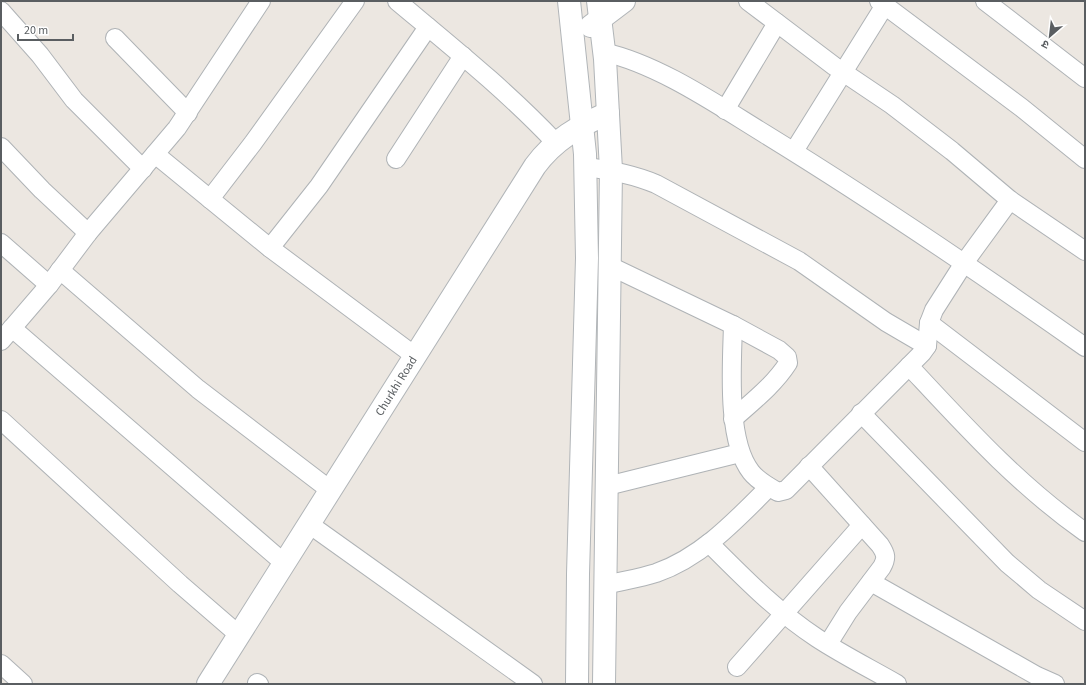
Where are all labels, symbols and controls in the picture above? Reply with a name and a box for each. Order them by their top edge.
scale bar [18,16,73,42]
north arrow [1030,16,1070,56]
text: 20 m [24,22,48,39]
text: उ [1039,36,1052,53]
street label: Churkhi Road [371,353,422,419]

